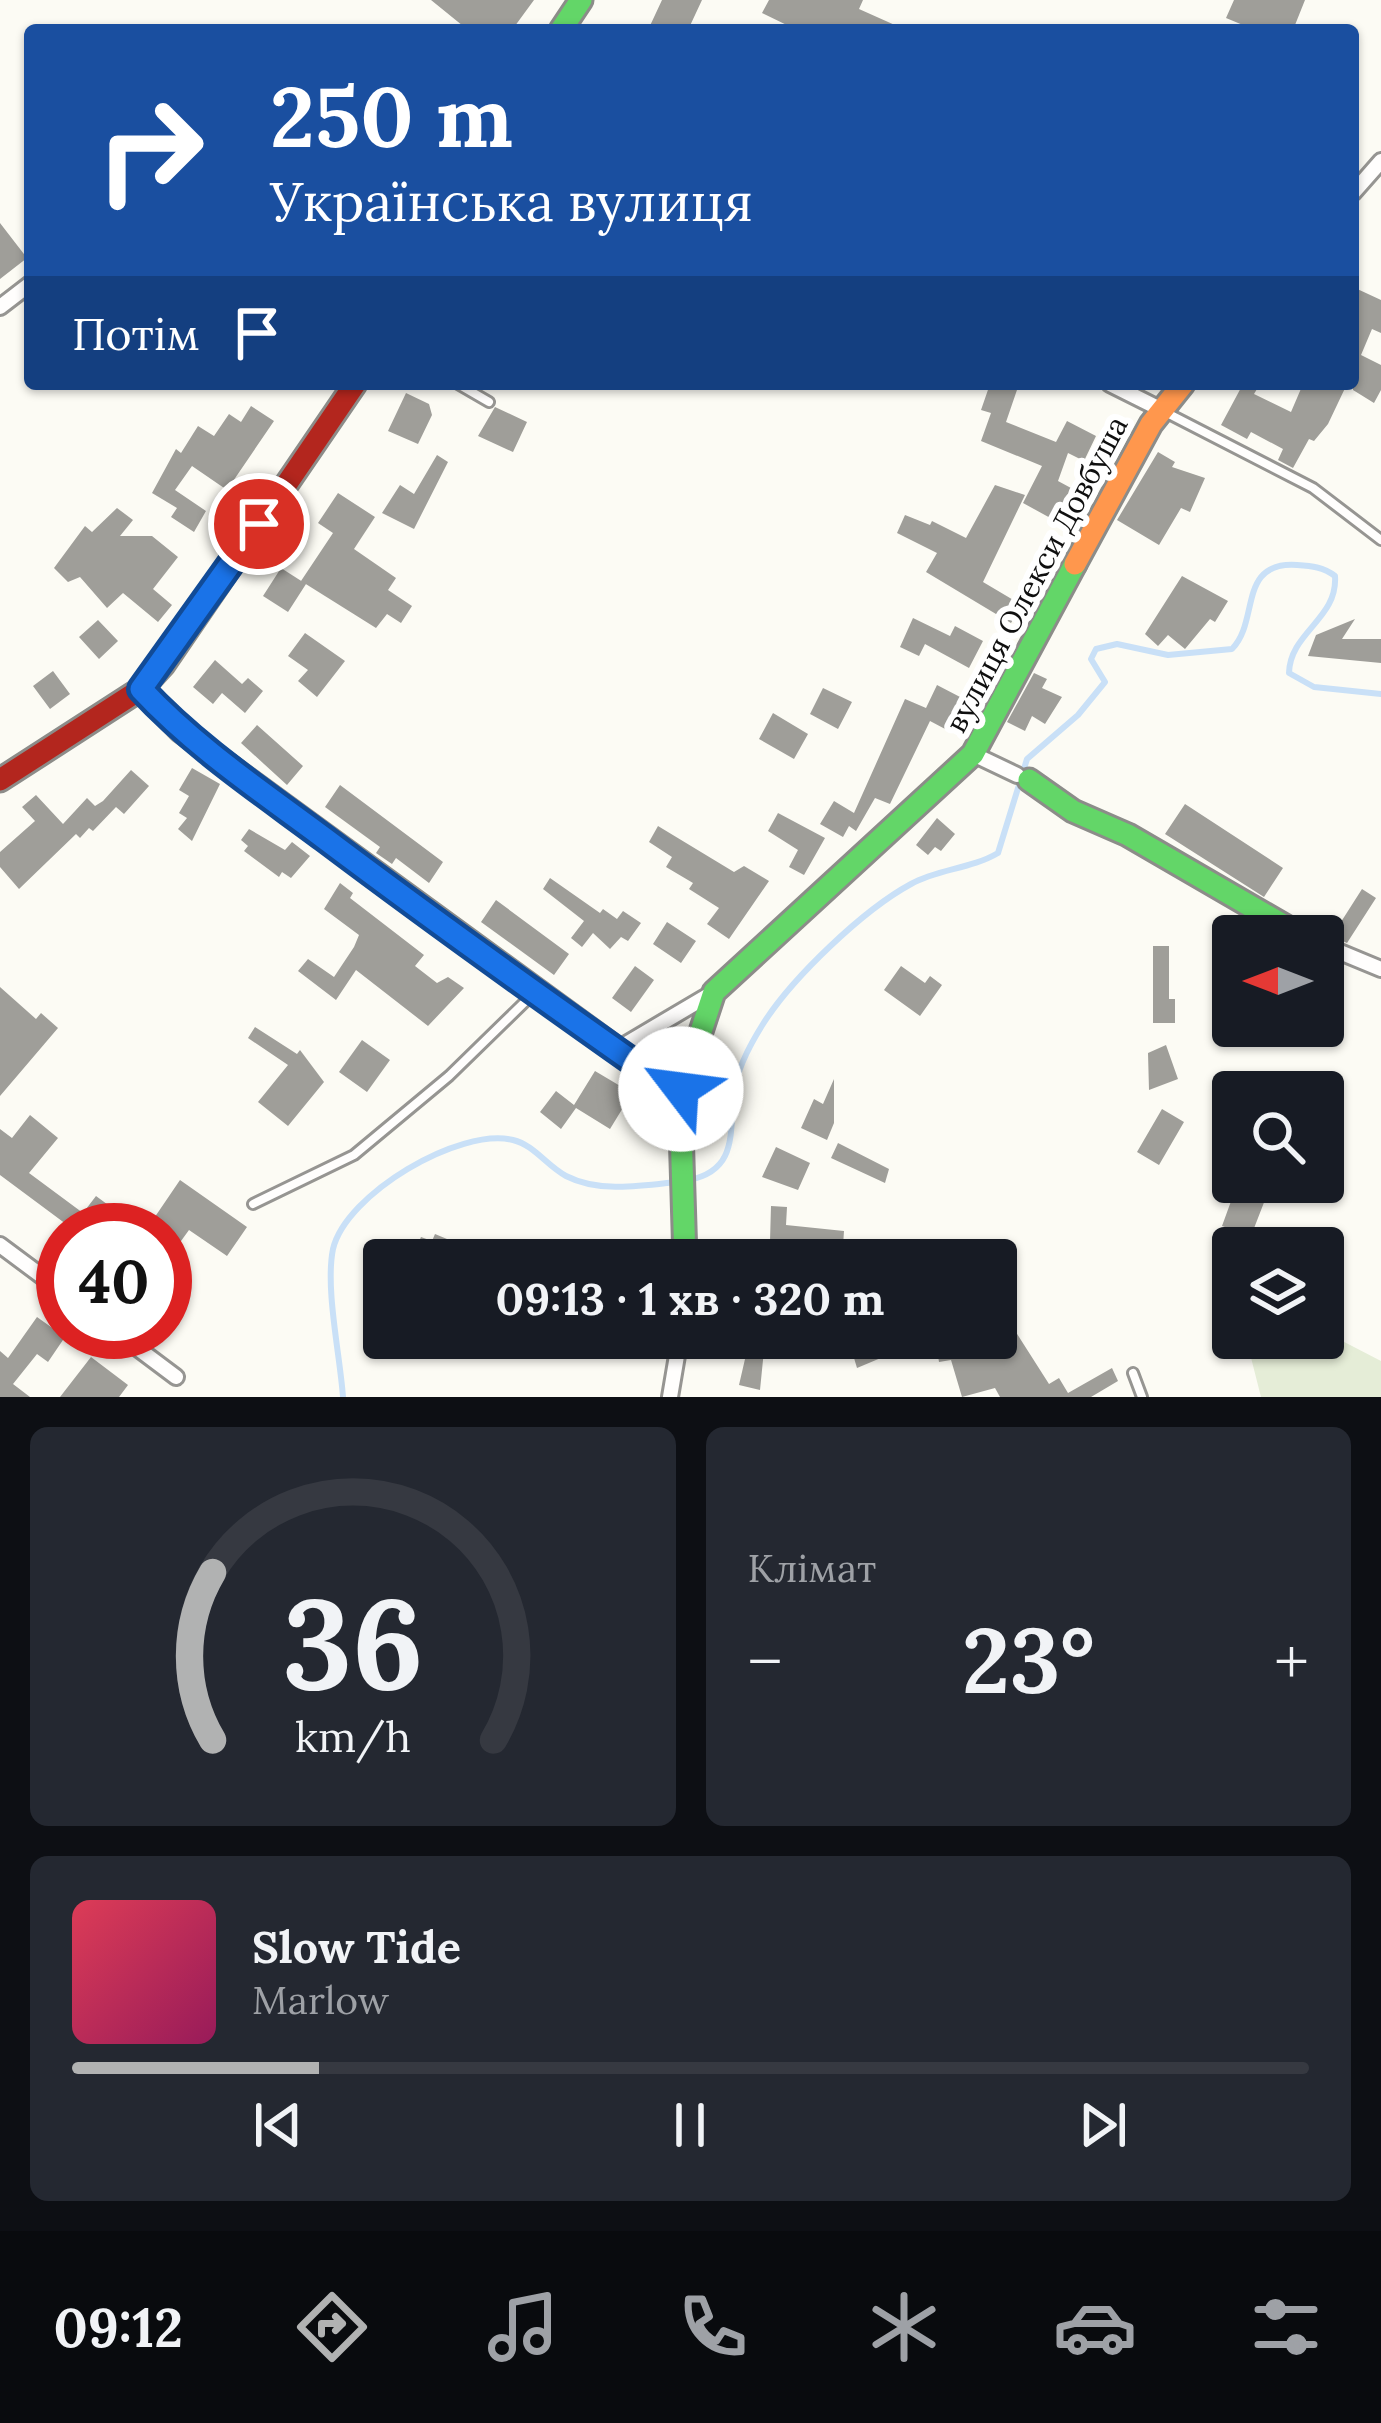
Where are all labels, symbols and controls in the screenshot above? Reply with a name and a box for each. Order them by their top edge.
text: 250 m [270,62,513,170]
icon: right [72,72,228,228]
text: Українська вулиця [270,167,753,236]
icon: arrive [224,300,290,366]
text: Потім [72,305,200,362]
street label: вулиця Олекси Довбуша [936,409,1137,739]
pin [208,473,310,575]
icon: arrive [226,491,292,557]
north arrow [1212,915,1344,1047]
map controls [1212,915,1344,1359]
position arrow [618,1026,744,1152]
button: search [1212,1071,1344,1203]
speed limit sign: 40 [36,1203,192,1359]
button: layers [1212,1227,1344,1359]
text: 09:13 · 1 хв · 320 m [496,1270,884,1327]
text: Клімат [748,1543,876,1593]
text: 36 [282,1563,424,1723]
text: 23° [962,1602,1095,1718]
text: − [748,1619,782,1703]
text: + [1274,1619,1309,1703]
text: km/h [295,1708,411,1763]
text: Slow Tide [252,1918,461,1975]
text: Marlow [252,1975,389,2025]
icon: previous [245,2092,311,2158]
icon: pause [657,2092,723,2158]
icon: next [1070,2092,1136,2158]
icon: directions [290,2285,374,2369]
icon: music [481,2285,565,2369]
icon: phone [671,2285,755,2369]
icon: climate [862,2285,946,2369]
icon: car [1053,2285,1137,2369]
icon: filters [1244,2285,1328,2369]
text: 09:12 [53,2293,183,2362]

